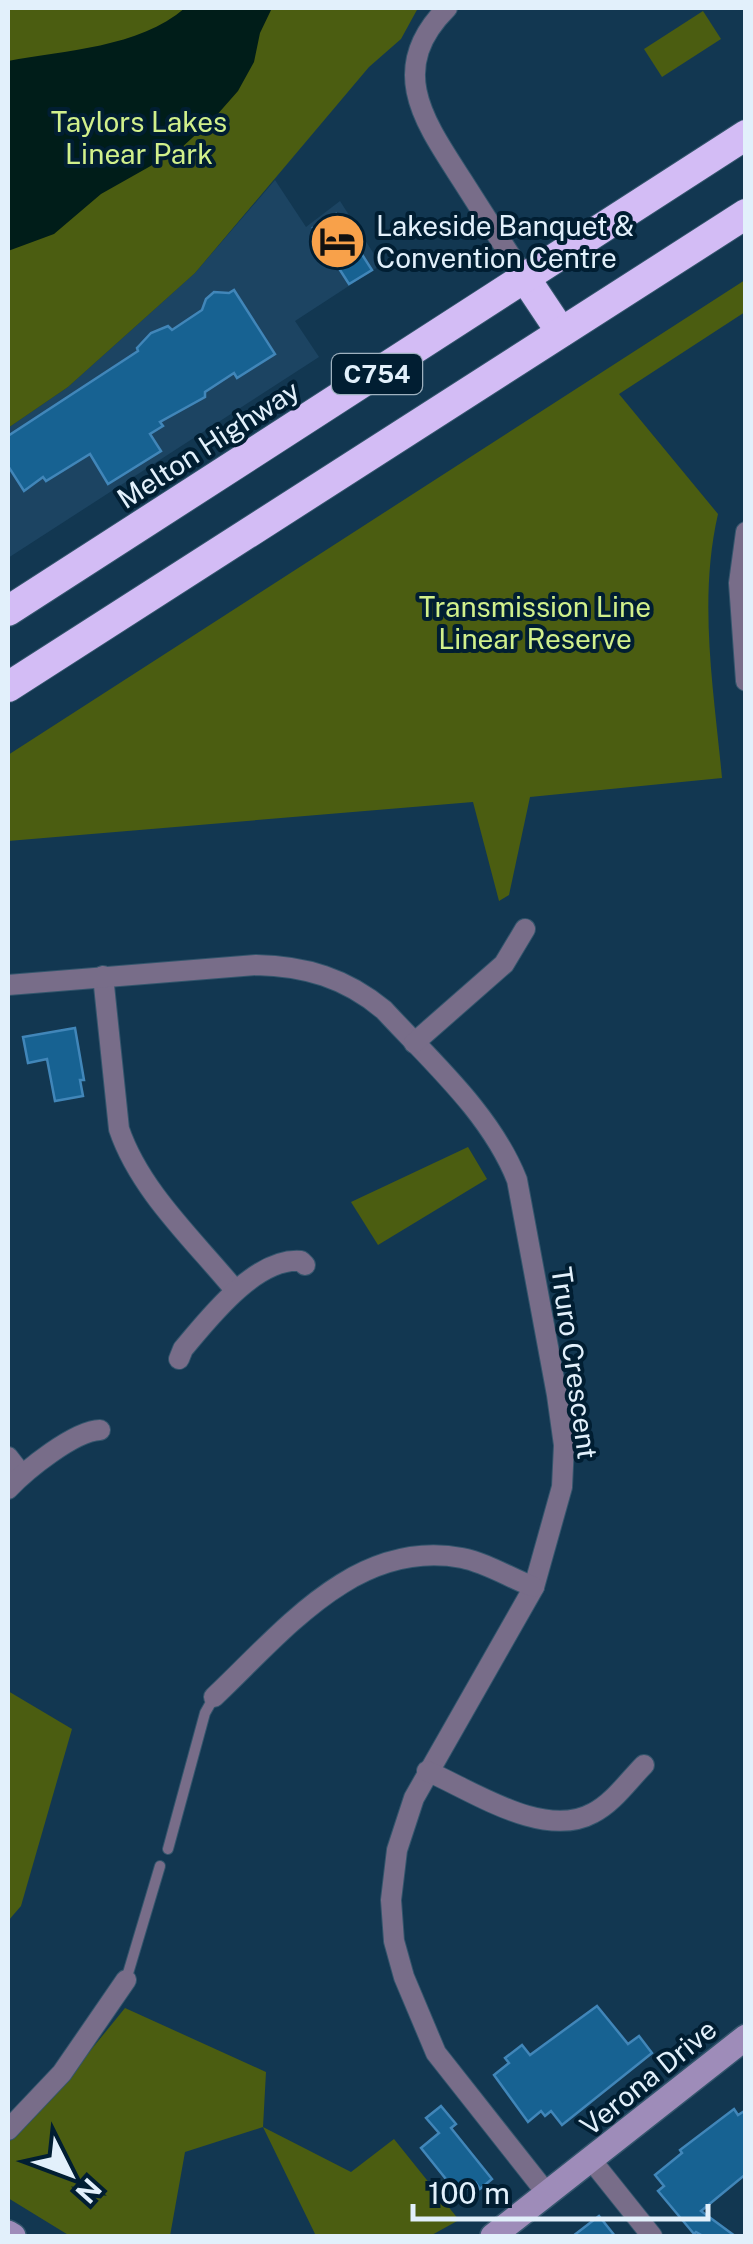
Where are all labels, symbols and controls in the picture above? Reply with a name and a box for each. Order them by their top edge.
park label: Taylors Lakes Linear Park [51,105,227,170]
place label: Lakeside Banquet & Convention Centre [376,209,634,274]
hotel icon: Lakeside Banquet & Convention Centre [307,211,367,271]
road number: C754 [332,354,422,394]
street label: Melton Highway [111,373,305,515]
park label: Transmission Line Linear Reserve [419,590,651,655]
street label: Truro Crescent [545,1265,605,1461]
street label: Verona Drive [573,2012,723,2142]
north arrow [20,2124,120,2224]
scale bar [413,2159,708,2221]
text: N [69,2172,109,2210]
text: 100 m [428,2175,510,2211]

